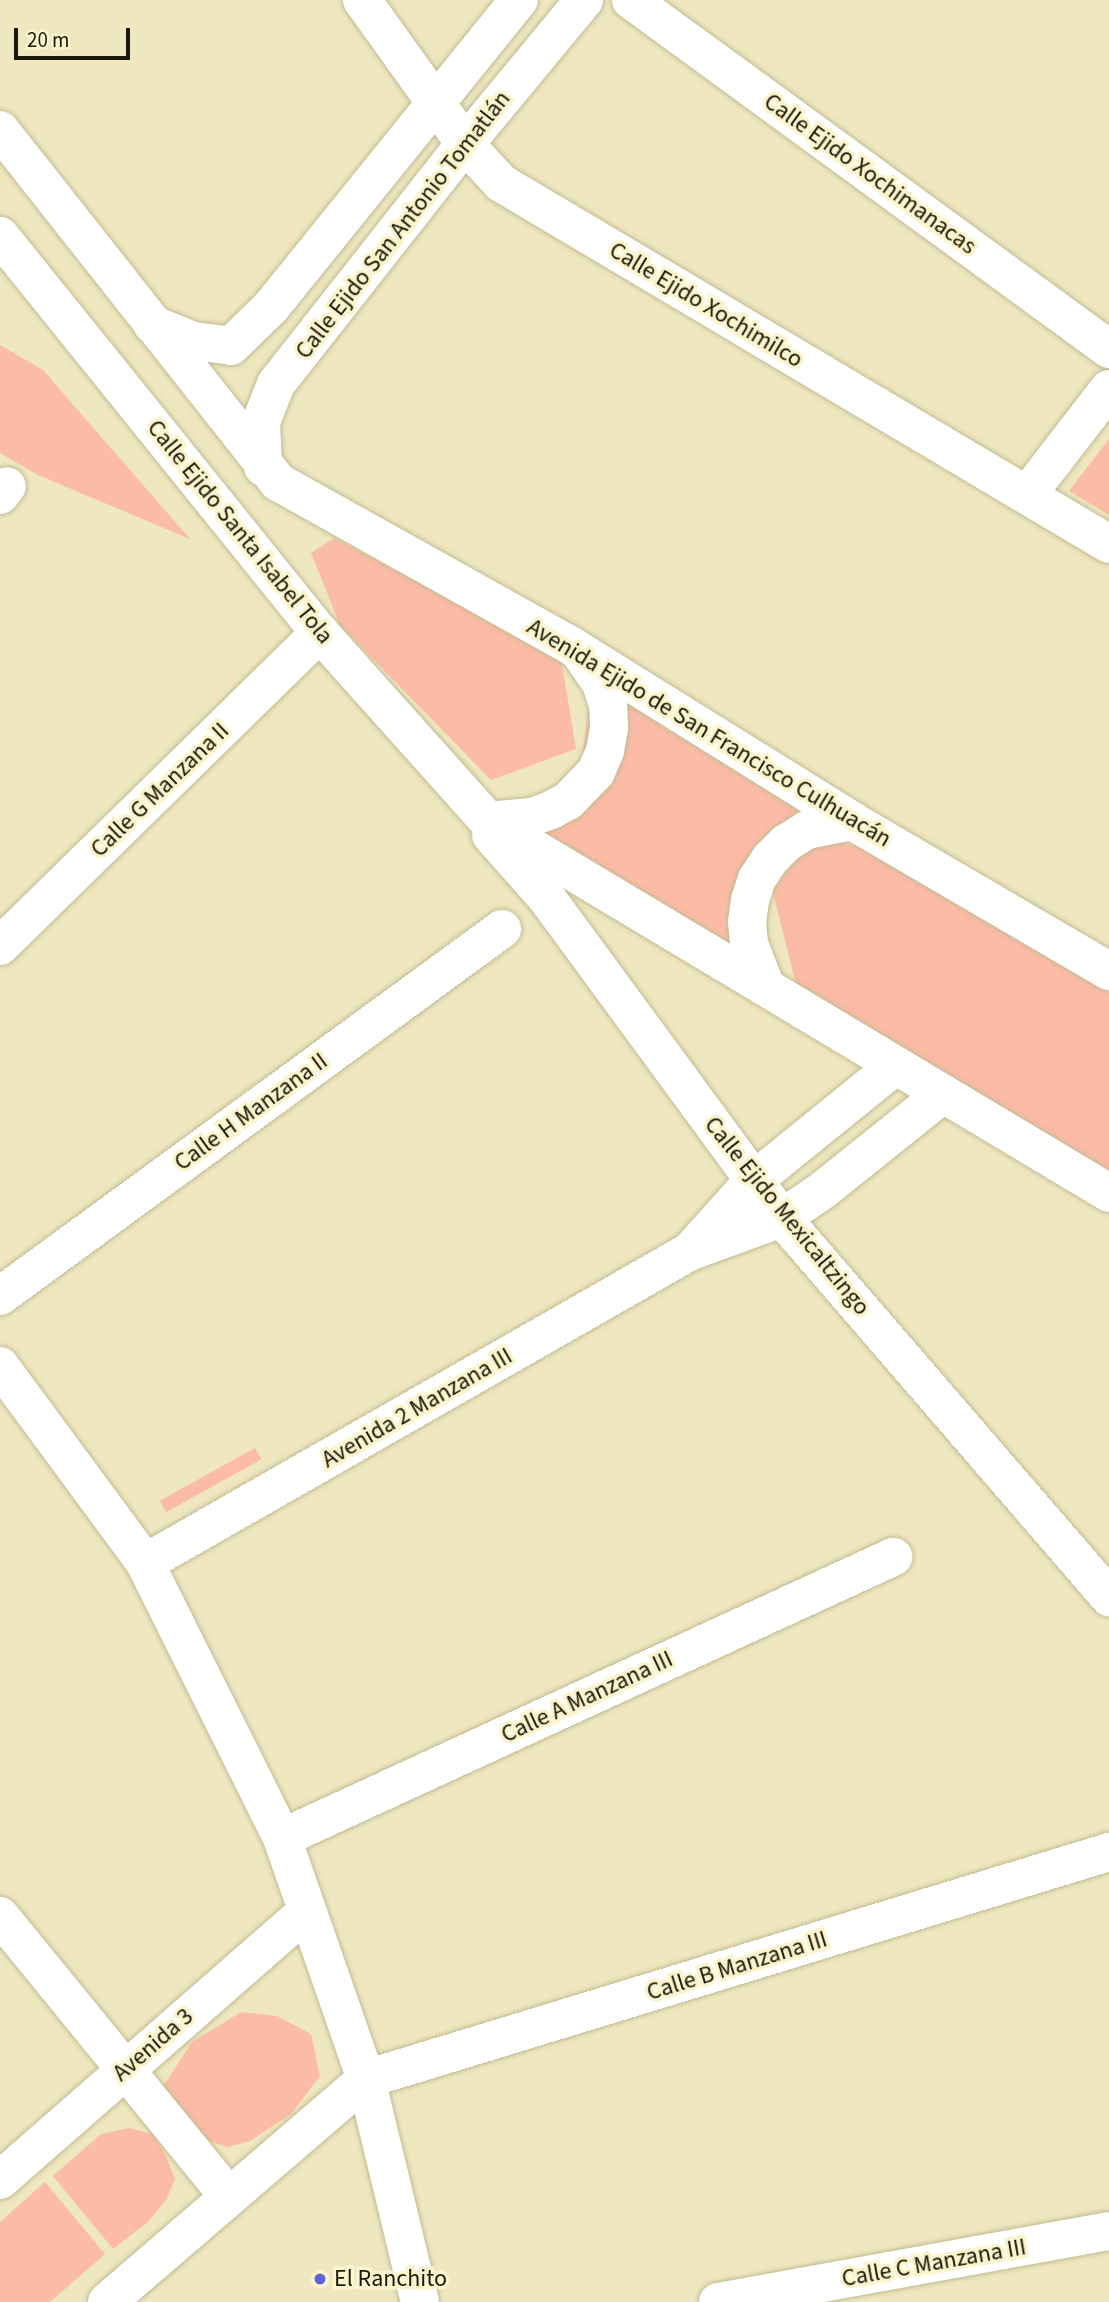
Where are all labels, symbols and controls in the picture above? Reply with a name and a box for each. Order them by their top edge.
scale bar [18,14,133,58]
text: 20 m [27,25,69,55]
street label: Calle Ejido San Antonio Tomatlán [289,85,517,365]
street label: Calle Ejido Xochimanacas [758,87,982,261]
street label: Calle Ejido Xochimilco [604,236,808,374]
street label: Calle Ejido Santa Isabel Tola [141,414,339,650]
street label: Avenida Ejido de San Francisco Culhuacán [522,613,896,853]
street label: Calle G Manzana II [85,717,235,863]
street label: Calle H Manzana II [169,1047,333,1177]
street label: Calle Ejido Mexicaltzingo [698,1111,876,1321]
street label: Avenida 2 Manzana III [317,1342,517,1474]
street label: Calle A Manzana III [497,1645,677,1749]
street label: Calle B Manzana III [643,1925,831,2007]
street label: Avenida 3 [107,2002,199,2088]
street label: Calle C Manzana III [840,2233,1028,2293]
place label: El Ranchito [334,2265,447,2293]
marker: El Ranchito [312,2271,328,2287]

